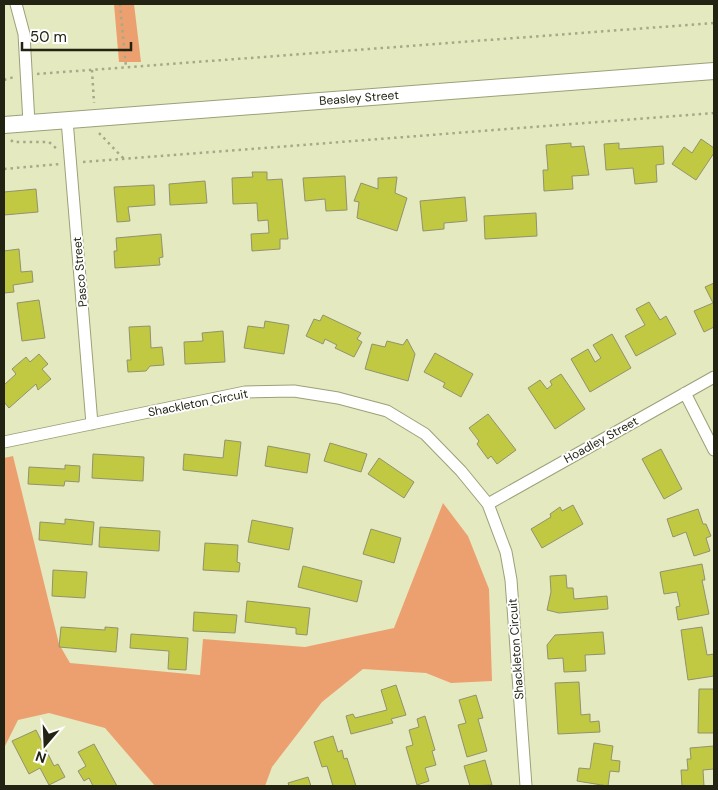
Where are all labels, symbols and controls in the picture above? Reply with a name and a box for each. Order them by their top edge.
scale bar [22,20,131,52]
text: 50 m [30,27,67,47]
street label: Beasley Street [319,87,400,109]
street label: Pasco Street [69,236,91,308]
street label: Shackleton Circuit [147,385,250,421]
street label: Hoadley Street [561,413,641,467]
street label: Shackleton Circuit [504,598,528,700]
north arrow [20,720,70,770]
text: N [33,747,49,767]

